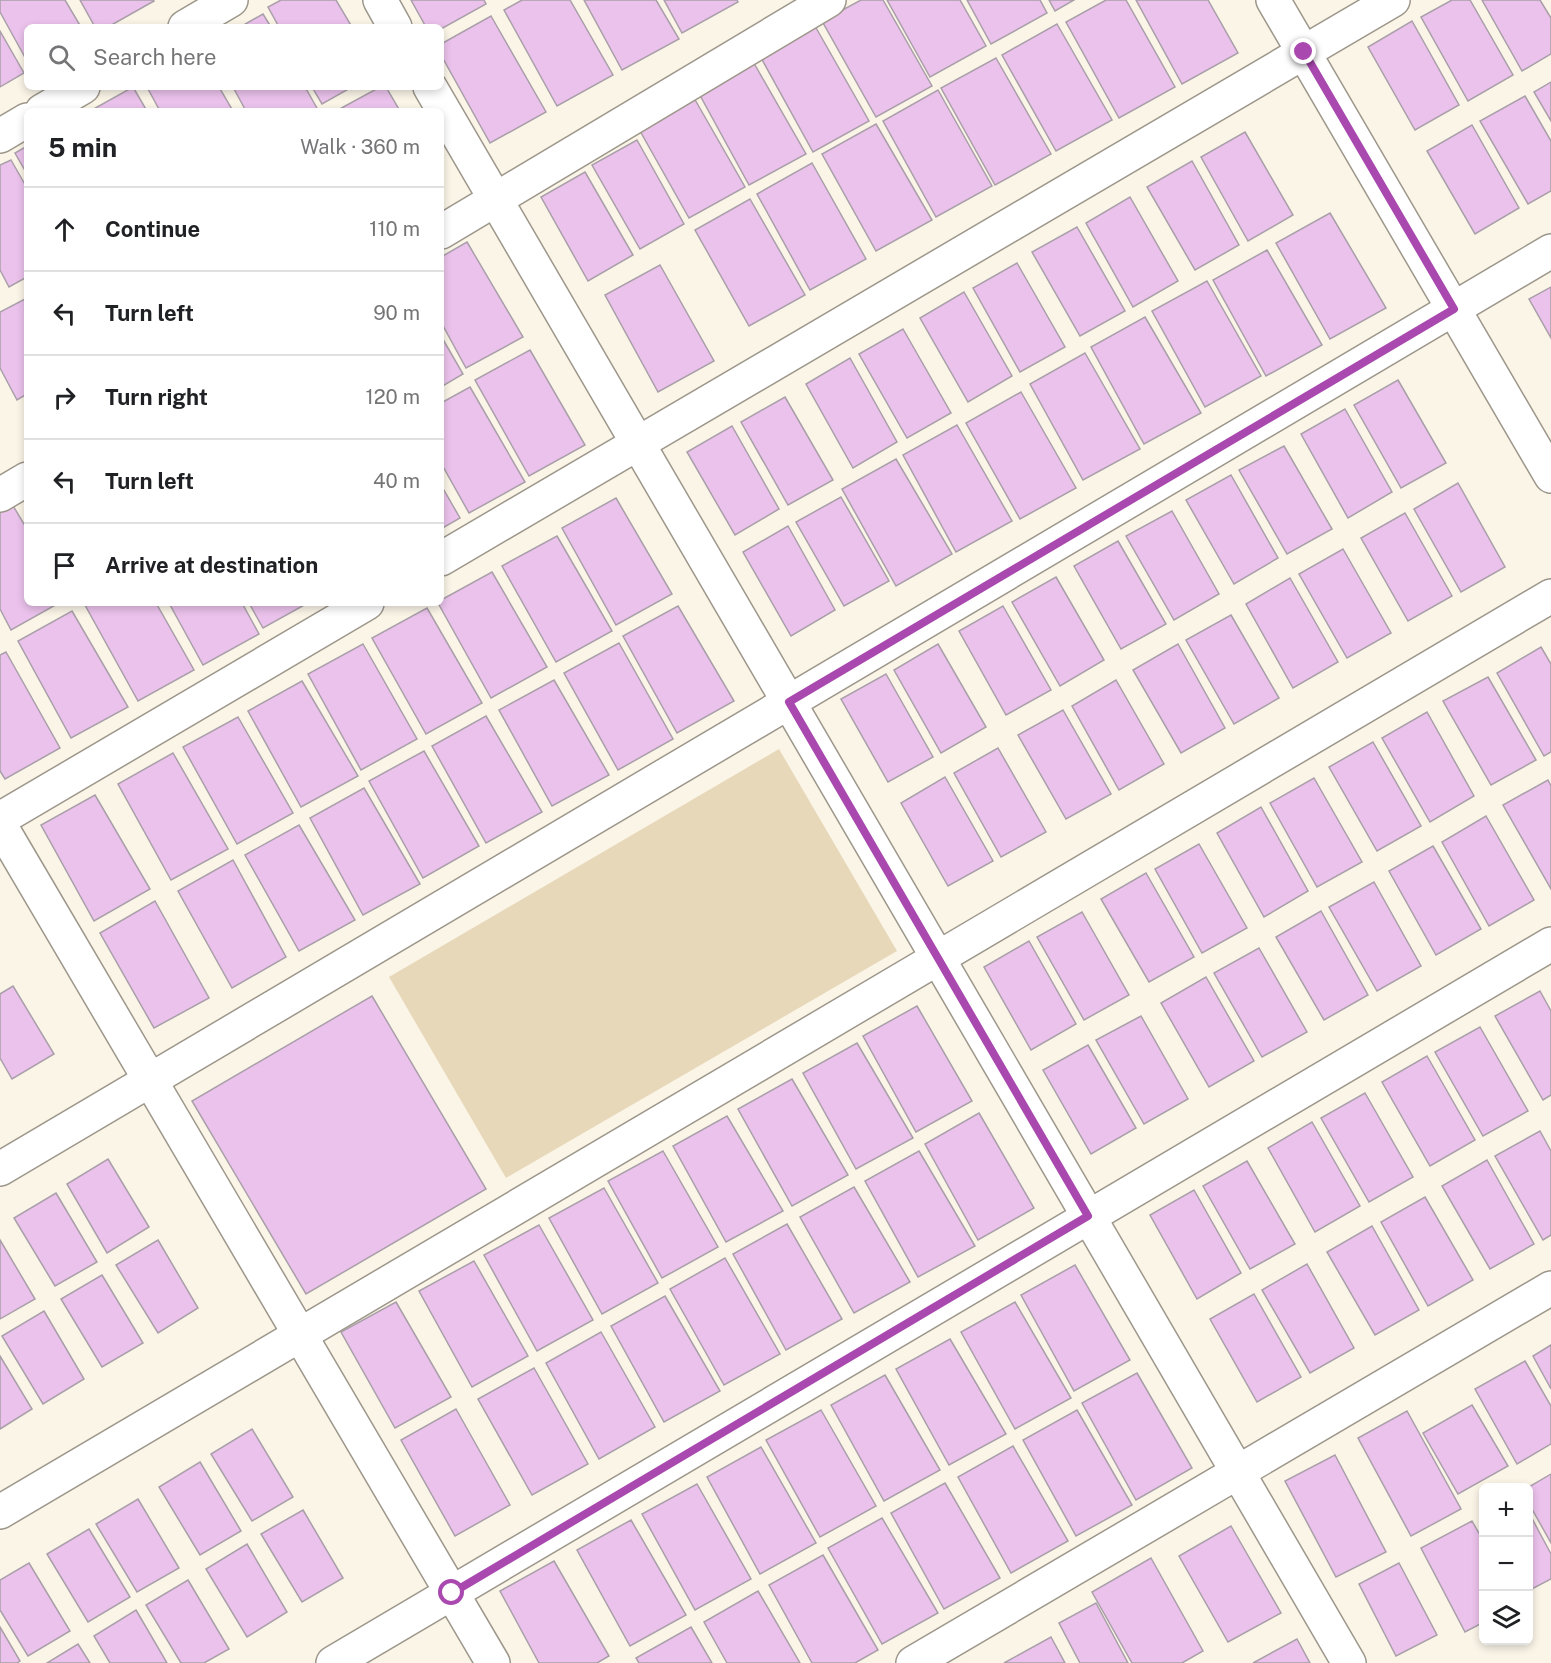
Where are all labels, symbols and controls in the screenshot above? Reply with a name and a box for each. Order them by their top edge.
search box [24,24,444,90]
route end [1290,38,1316,64]
icon: search [45,41,78,74]
text: Search here [93,44,217,70]
text: 5 min [48,132,117,163]
text: Walk · 360 m [300,135,420,159]
icon: ahead [48,213,81,246]
text: Continue [105,216,200,242]
text: 110 m [369,217,420,241]
icon: left [48,297,81,330]
text: Turn left [105,300,194,326]
text: 90 m [373,301,420,325]
icon: right [48,381,81,414]
text: Turn right [105,384,208,410]
text: 120 m [366,385,420,409]
icon: left [48,465,81,498]
text: Turn left [105,468,194,494]
text: 40 m [373,469,420,493]
icon: arrive [48,549,81,582]
text: Arrive at destination [105,552,318,578]
map controls [1479,1483,1533,1645]
button: + [1479,1483,1533,1537]
button: − [1479,1537,1533,1591]
route start [438,1579,464,1605]
button: layers [1479,1591,1533,1645]

